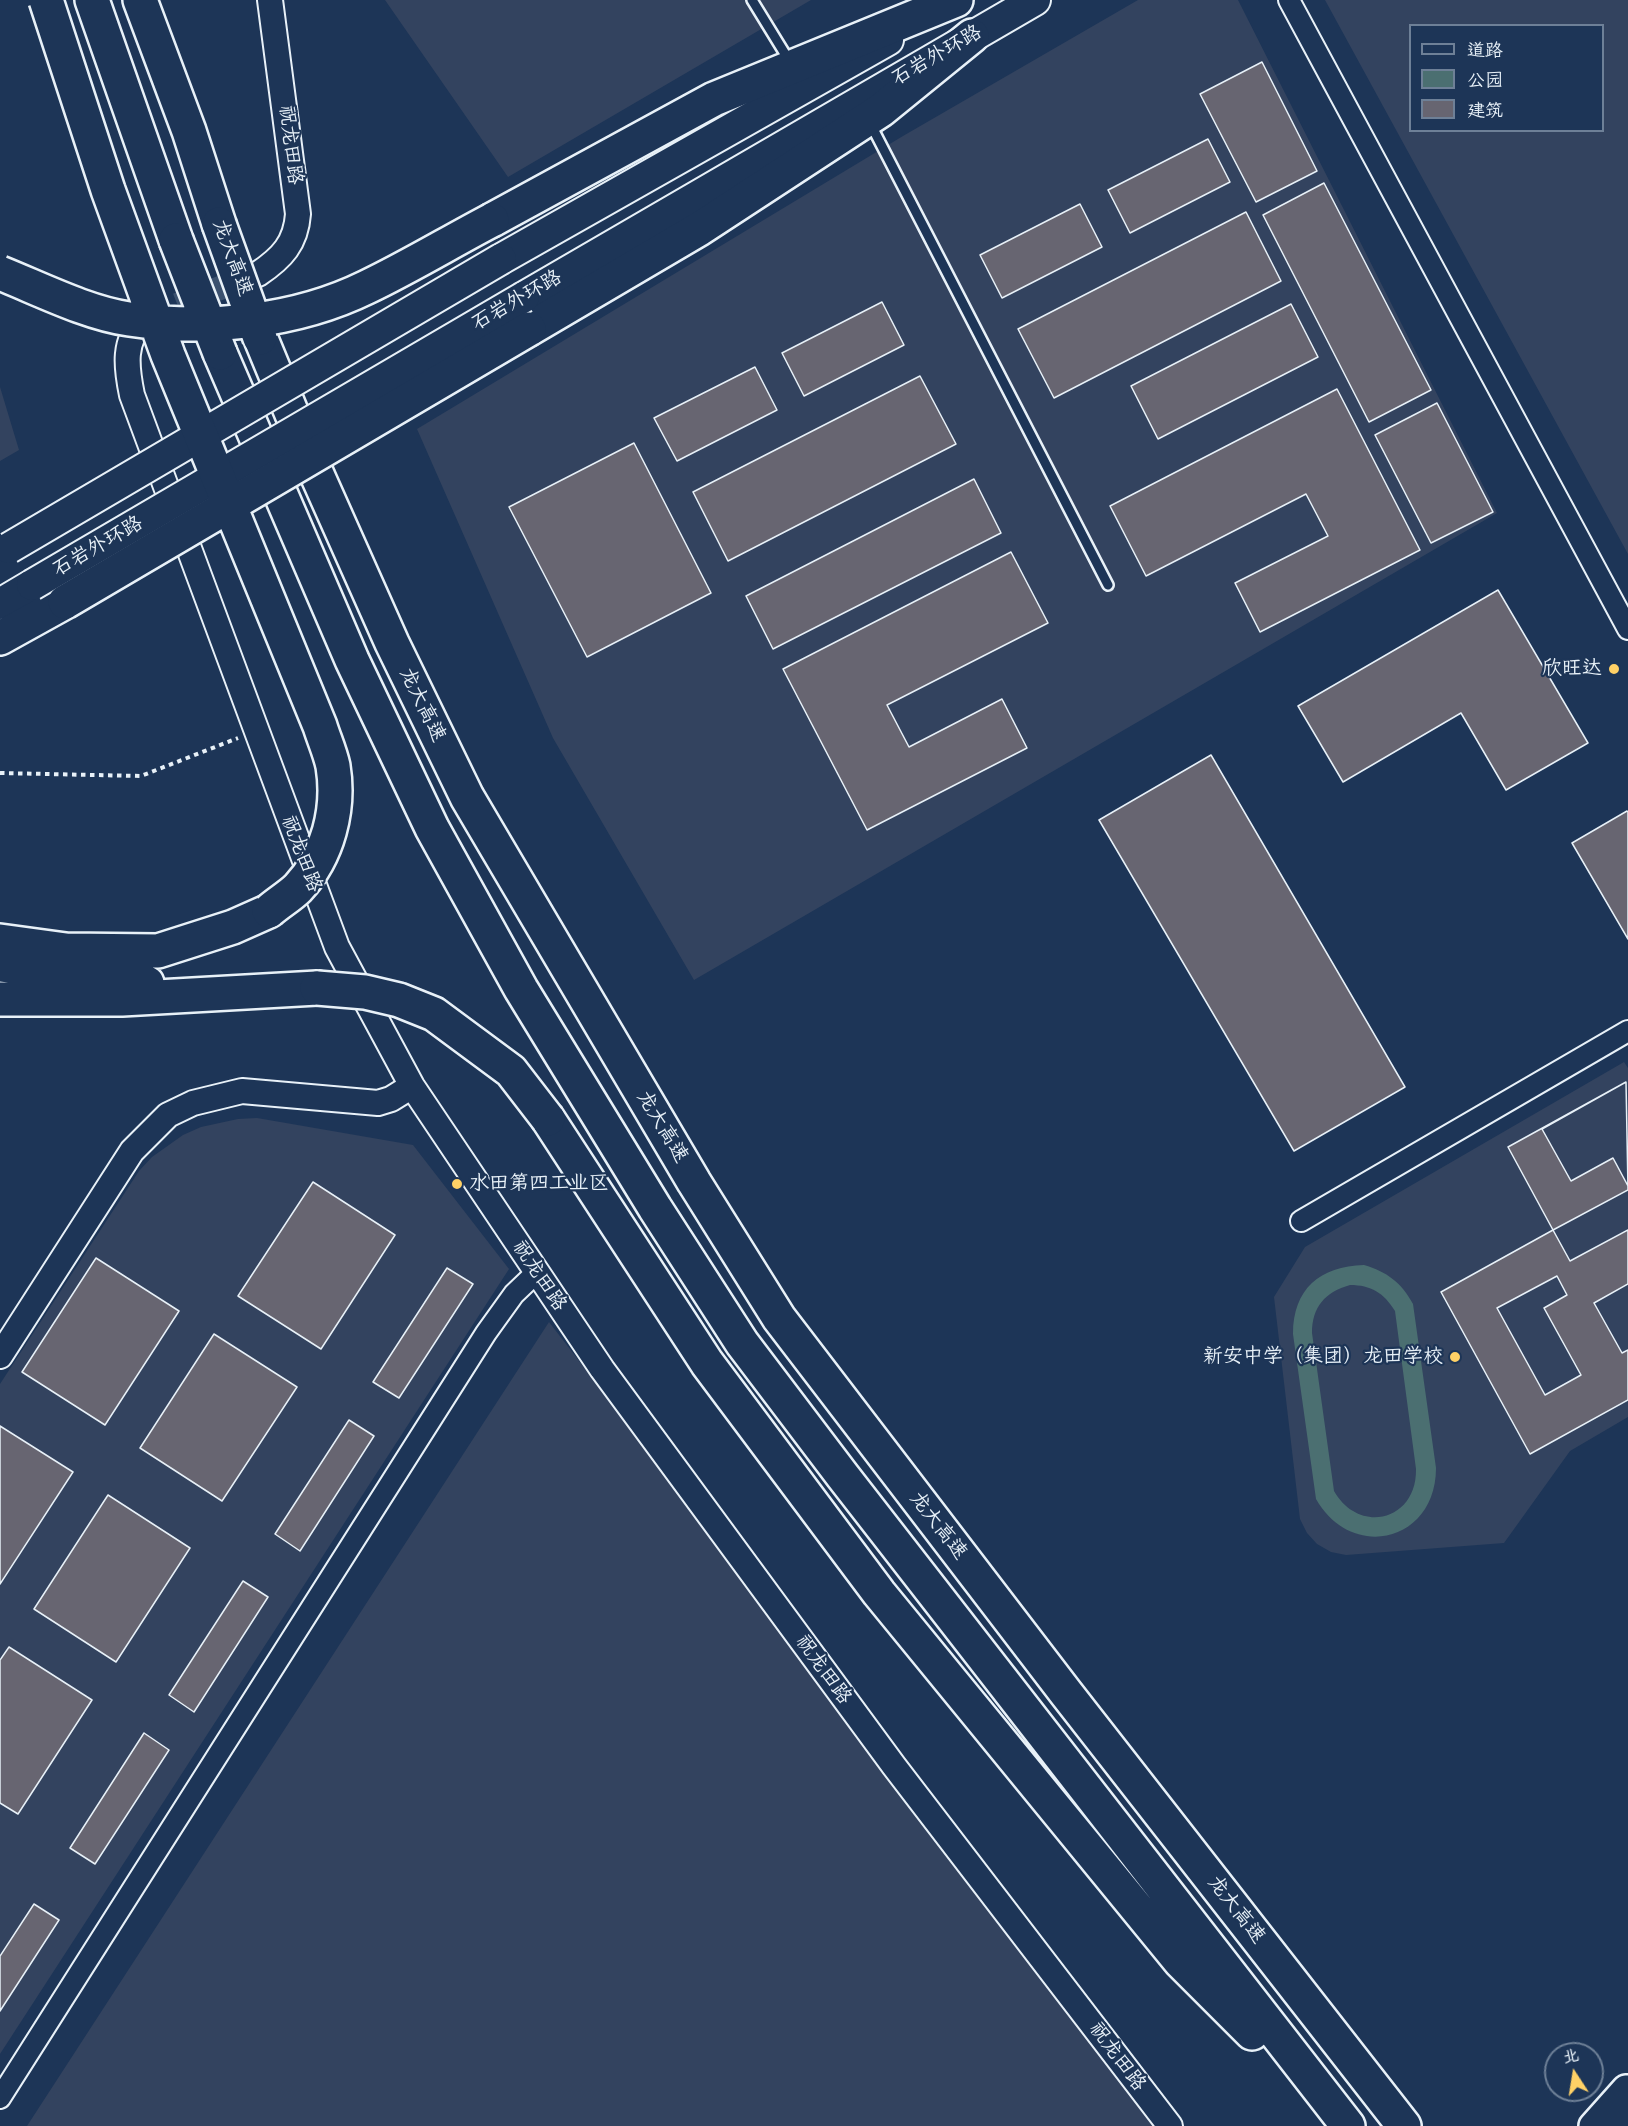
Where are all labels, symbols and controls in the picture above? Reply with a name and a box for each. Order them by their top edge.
street label: 石岩外环路 [888,21,986,91]
legend [1409,24,1604,132]
text: 道路 [1467,39,1503,61]
text: 公园 [1467,69,1503,91]
text: 建筑 [1467,99,1503,121]
street label: 祝龙田路 [273,104,307,186]
street label: 龙大高速 [207,216,257,300]
street label: 石岩外环路 [468,266,566,336]
street label: 石岩外环路 [49,512,147,582]
place label: 欣旺达 [1542,657,1602,681]
marker: 欣旺达 [1607,662,1621,676]
street label: 龙大高速 [394,664,450,746]
street label: 祝龙田路 [275,812,327,896]
street label: 龙大高速 [631,1087,693,1167]
place label: 水田第四工业区 [469,1172,609,1196]
marker: 水田第四工业区 [450,1177,464,1191]
street label: 祝龙田路 [507,1236,571,1316]
place label: 新安中学（集团）龙田学校 [1203,1345,1443,1369]
marker: 新安中学（集团）龙田学校 [1448,1350,1462,1364]
street label: 龙大高速 [904,1487,972,1565]
street label: 祝龙田路 [790,1631,856,1709]
street label: 龙大高速 [1202,1871,1270,1949]
street label: 祝龙田路 [1083,2018,1151,2096]
north arrow [1544,2042,1604,2102]
text: 北 [1561,2045,1580,2067]

